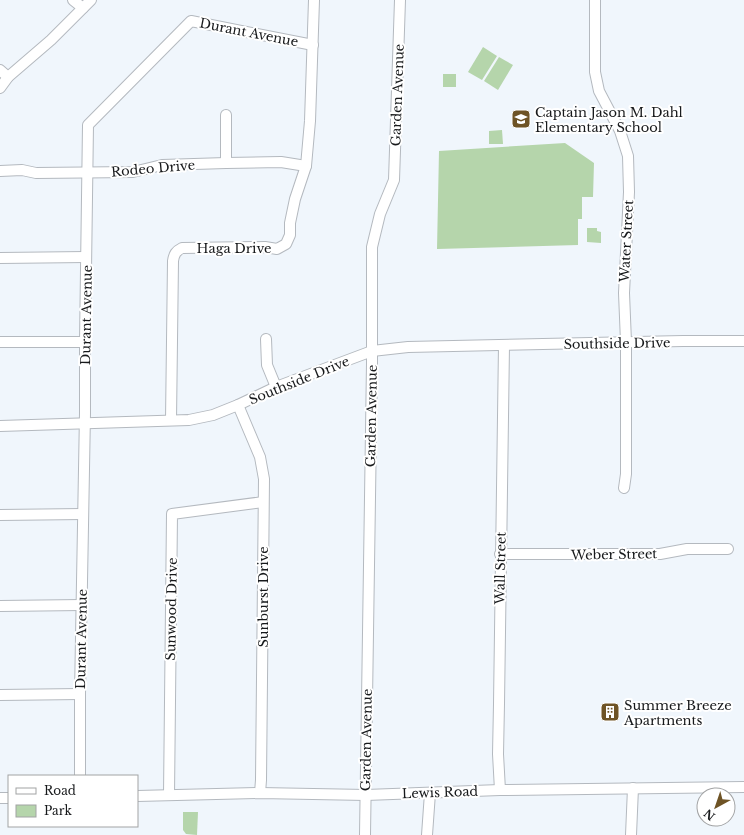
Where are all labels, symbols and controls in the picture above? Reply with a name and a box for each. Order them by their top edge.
street label: Durant Avenue [198,15,300,50]
street label: Garden Avenue [387,44,408,147]
place label: Captain Jason M. Dahl Elementary School [535,104,683,136]
school or university icon: Captain Jason M. Dahl Elementary School [510,108,532,130]
street label: Rodeo Drive [110,156,196,181]
street label: Water Street [616,199,637,284]
street label: Haga Drive [197,240,271,257]
street label: Durant Avenue [77,265,96,365]
street label: Southside Drive [563,334,671,353]
street label: Southside Drive [246,353,352,408]
street label: Garden Avenue [362,365,381,467]
street label: Wall Street [491,531,510,605]
street label: Weber Street [570,545,657,564]
street label: Sunburst Drive [255,546,272,648]
street label: Sunwood Drive [162,557,181,661]
street label: Durant Avenue [72,589,91,689]
street label: Garden Avenue [357,689,376,791]
place label: Summer Breeze Apartments [623,697,732,729]
building icon: Summer Breeze Apartments [599,701,621,723]
legend [8,775,138,827]
text: Road [44,783,76,798]
street label: Lewis Road [402,783,479,802]
north arrow [696,787,736,827]
text: Park [44,803,72,818]
text: N [701,806,718,823]

